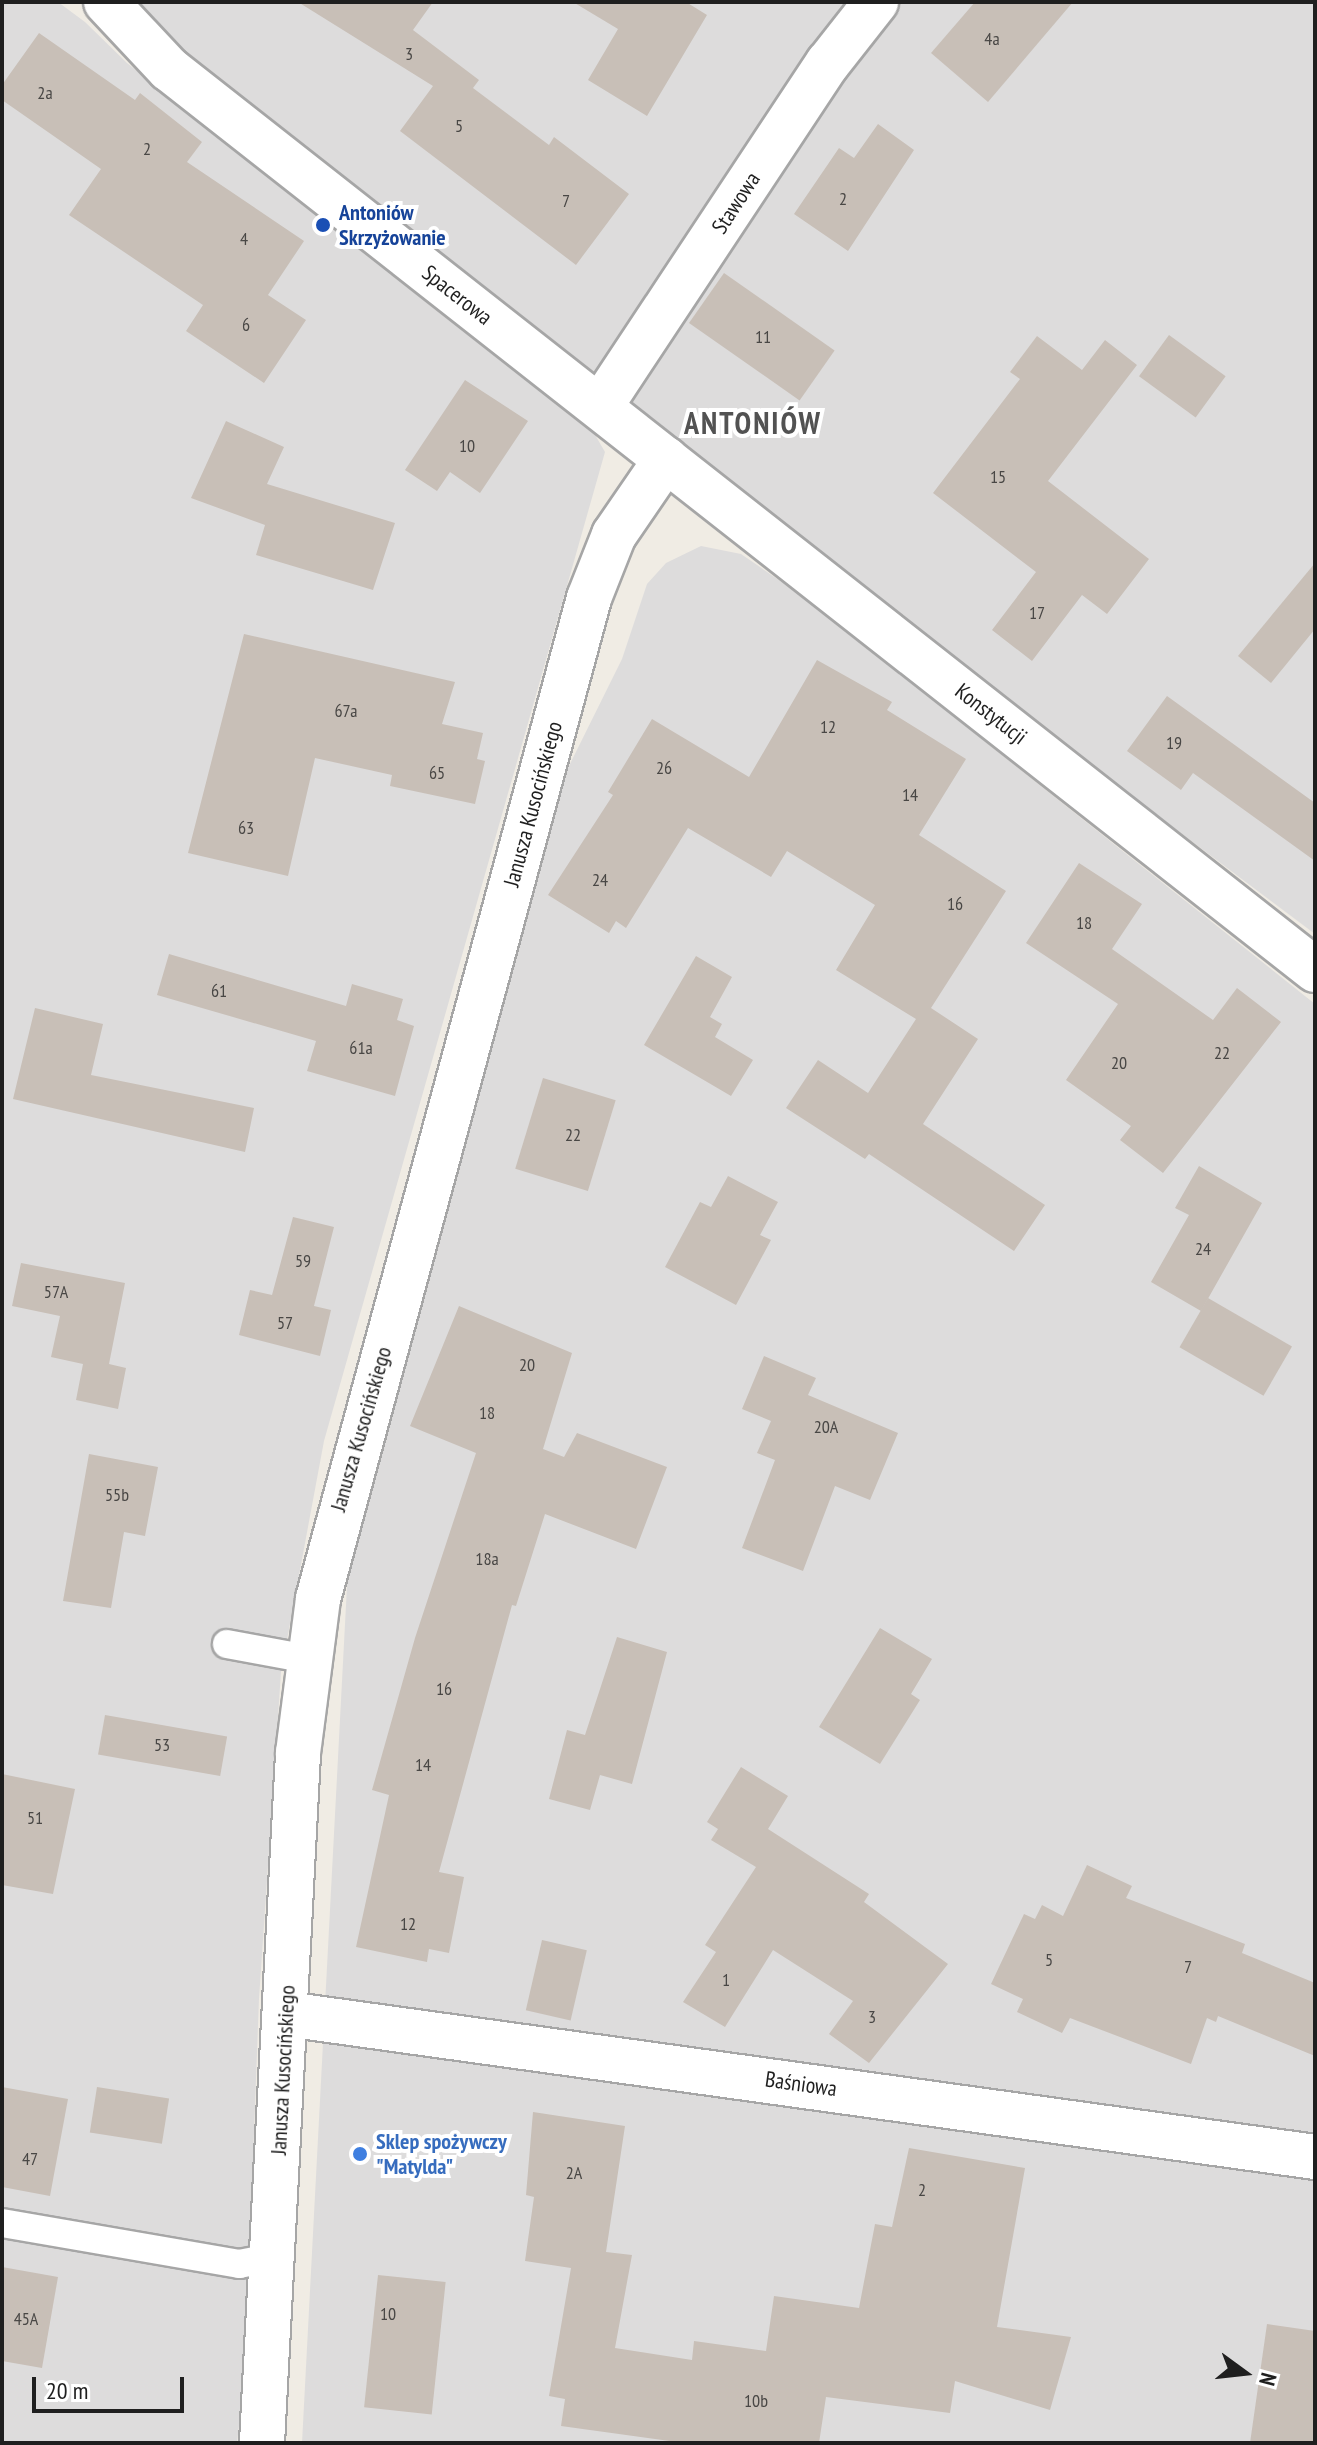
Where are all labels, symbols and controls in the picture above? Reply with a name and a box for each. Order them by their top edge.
house number: 4a [984,28,1000,50]
house number: 3 [405,43,413,65]
house number: 2a [37,82,53,104]
house number: 5 [455,115,463,137]
house number: 2 [143,138,151,160]
street label: Stawowa [706,167,766,239]
house number: 2 [839,188,847,210]
house number: 7 [562,190,570,212]
place label: Antoniów Skrzyżowanie [339,199,446,250]
marker: Antoniów Skrzyżowanie [314,216,332,234]
house number: 4 [240,228,248,250]
street label: Spacerowa [417,260,497,330]
house number: 6 [242,314,250,336]
house number: 11 [755,326,771,348]
district label: ANTONIÓW [684,405,822,441]
house number: 10 [459,435,475,457]
house number: 15 [990,466,1006,488]
house number: 17 [1029,602,1045,624]
street label: Konstytucji [950,678,1032,750]
house number: 67a [334,700,358,722]
house number: 12 [820,716,836,738]
street label: Janusza Kusocińskiego [498,719,568,889]
house number: 19 [1166,732,1182,754]
house number: 26 [656,757,672,779]
house number: 65 [429,762,445,784]
house number: 14 [902,784,918,806]
house number: 63 [238,817,254,839]
house number: 24 [592,869,608,891]
house number: 16 [947,893,963,915]
house number: 18 [1076,912,1092,934]
house number: 61 [211,980,227,1002]
house number: 61a [349,1037,373,1059]
house number: 22 [1214,1042,1230,1064]
house number: 20 [1111,1052,1127,1074]
house number: 22 [565,1124,581,1146]
house number: 24 [1195,1238,1211,1260]
house number: 59 [295,1250,311,1272]
house number: 57A [44,1281,68,1303]
house number: 57 [277,1312,293,1334]
street label: Janusza Kusocińskiego [325,1344,397,1514]
house number: 20 [519,1354,535,1376]
house number: 18 [479,1402,495,1424]
house number: 20A [814,1416,838,1438]
house number: 55b [105,1484,129,1506]
house number: 18a [475,1548,499,1570]
house number: 16 [436,1678,452,1700]
house number: 53 [154,1734,170,1756]
house number: 14 [415,1754,431,1776]
house number: 51 [27,1807,43,1829]
house number: 12 [400,1913,416,1935]
house number: 5 [1045,1949,1053,1971]
house number: 7 [1184,1956,1192,1978]
house number: 1 [722,1969,730,1991]
street label: Janusza Kusocińskiego [265,1984,301,2156]
house number: 3 [868,2006,876,2028]
street label: Baśniowa [763,2066,839,2102]
place label: Sklep spożywczy "Matylda" [376,2128,507,2180]
marker: Sklep spożywczy "Matylda" [351,2145,369,2163]
house number: 47 [22,2148,38,2170]
house number: 2A [566,2162,582,2184]
house number: 2 [918,2179,926,2201]
house number: 10 [380,2303,396,2325]
house number: 45A [14,2308,38,2330]
north arrow [1205,2333,1285,2413]
scale bar [36,2361,188,2411]
text: N [1253,2370,1283,2389]
text: 20 m [46,2375,88,2406]
house number: 10b [744,2390,768,2412]

